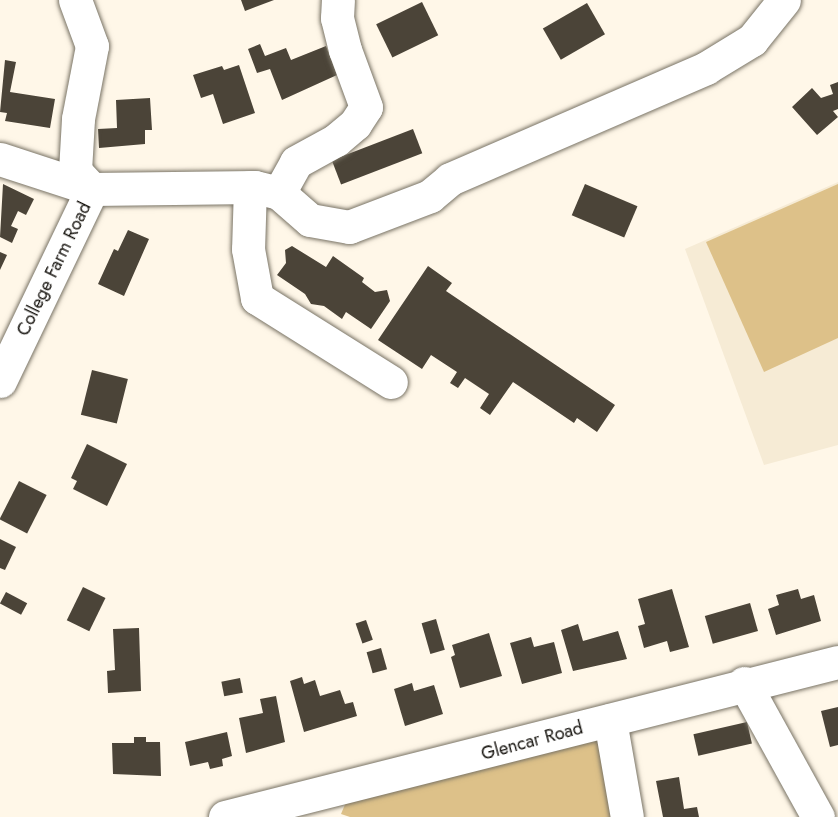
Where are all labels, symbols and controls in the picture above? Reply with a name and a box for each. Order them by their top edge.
street label: College Farm Road [12,199,96,339]
street label: Glencar Road [479,717,585,765]

